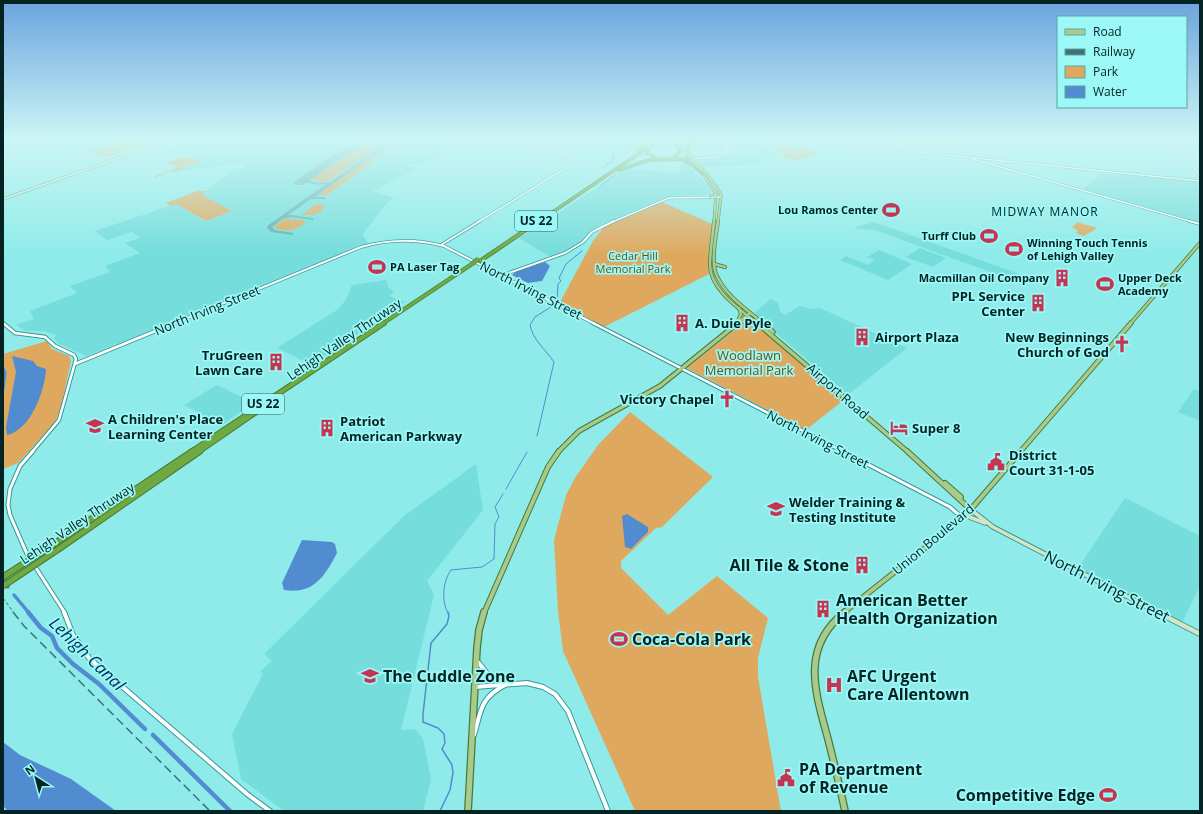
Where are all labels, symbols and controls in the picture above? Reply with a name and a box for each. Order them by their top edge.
legend [1057,16,1187,108]
text: Road [1093,23,1122,40]
text: Railway [1093,43,1136,60]
text: Park [1093,63,1119,80]
text: Water [1093,83,1127,100]
sports icon: Lou Ramos Center [881,200,901,220]
place label: Lou Ramos Center [778,202,878,217]
district label: MIDWAY MANOR [991,203,1099,220]
road number: US 22 [515,211,557,231]
sports icon: Turff Club [979,226,999,246]
place label: Turff Club [921,228,976,243]
place label: Winning Touch Tennis of Lehigh Valley [1027,235,1148,263]
sports icon: Winning Touch Tennis of Lehigh Valley [1004,239,1024,259]
park label: Cedar Hill Memorial Park [596,248,671,276]
street label: North Irving Street [477,256,585,324]
sports icon: PA Laser Tag [367,257,387,277]
place label: PA Laser Tag [390,259,460,274]
building icon: Macmillan Oil Company [1052,268,1072,288]
place label: Macmillan Oil Company [919,270,1050,285]
place label: Upper Deck Academy [1118,270,1182,298]
sports icon: Upper Deck Academy [1095,274,1115,294]
street label: North Irving Street [152,280,263,339]
place label: PPL Service Center [951,287,1025,320]
building icon: PPL Service Center [1028,293,1048,313]
street label: Lehigh Valley Thruway [283,294,405,384]
building icon: A. Duie Pyle [672,313,692,333]
place label: A. Duie Pyle [695,314,772,332]
building icon: Airport Plaza [852,327,872,347]
place label: Airport Plaza [875,328,959,346]
place label: New Beginnings Church of God [1005,328,1109,361]
church icon: New Beginnings Church of God [1112,334,1132,354]
place label: TruGreen Lawn Care [195,346,263,379]
park label: Woodlawn Memorial Park [705,346,793,379]
building icon: TruGreen Lawn Care [266,352,286,372]
street label: Airport Road [803,359,873,423]
church icon: Victory Chapel [717,389,737,409]
place label: Victory Chapel [620,390,714,408]
road number: US 22 [242,394,284,414]
street label: North Irving Street [764,405,872,473]
place label: A Children's Place Learning Center [108,410,223,443]
place label: Patriot American Parkway [340,412,463,445]
school or university icon: A Children's Place Learning Center [85,416,105,436]
building icon: Patriot American Parkway [317,418,337,438]
hotel icon: Super 8 [889,418,909,438]
place label: Super 8 [912,419,960,437]
place label: District Court 31-1-05 [1009,446,1094,479]
public building icon: District Court 31-1-05 [986,452,1006,472]
street label: Lehigh Valley Thruway [16,478,138,568]
place label: Welder Training & Testing Institute [789,493,905,526]
school or university icon: Welder Training & Testing Institute [766,499,786,519]
street label: Union Boulevard [888,499,978,579]
street label: North Irving Street [1040,545,1174,627]
place label: All Tile & Stone [730,554,849,576]
building icon: All Tile & Stone [852,555,872,575]
place label: American Better Health Organization [836,589,998,629]
building icon: American Better Health Organization [813,599,833,619]
water label: Lehigh Canal [44,612,131,696]
place label: Coca-Cola Park [632,628,751,650]
sports icon: Coca-Cola Park [609,629,629,649]
place label: The Cuddle Zone [383,665,515,687]
place label: AFC Urgent Care Allentown [847,665,970,705]
school or university icon: The Cuddle Zone [360,666,380,686]
hospital icon: AFC Urgent Care Allentown [824,675,844,695]
north arrow [16,758,56,798]
place label: PA Department of Revenue [799,758,922,798]
text: N [22,761,38,778]
public building icon: PA Department of Revenue [776,768,796,788]
place label: Competitive Edge [956,784,1095,806]
sports icon: Competitive Edge [1098,785,1118,805]

